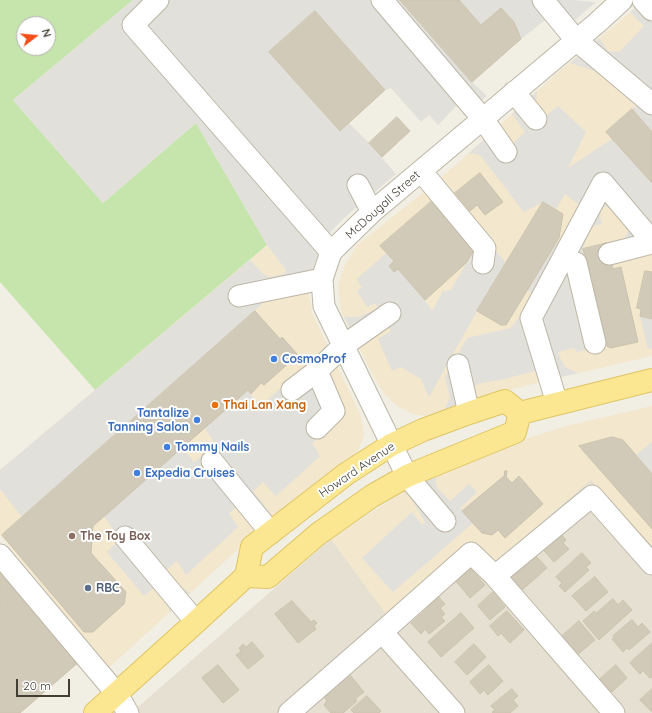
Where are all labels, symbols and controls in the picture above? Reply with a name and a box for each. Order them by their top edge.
north arrow [16,16,56,56]
text: N [39,27,54,39]
street label: McDougall Street [343,168,423,242]
place label: CosmoProf [282,352,346,366]
marker: CosmoProf [269,354,279,364]
place label: Thai Lan Xang [223,398,306,412]
marker: Thai Lan Xang [210,400,220,410]
place label: Tantalize Tanning Salon [107,406,189,434]
marker: Tantalize Tanning Salon [192,415,202,425]
street label: Howard Avenue [316,439,398,501]
place label: Tommy Nails [175,440,249,454]
marker: Tommy Nails [162,442,172,452]
place label: Expedia Cruises [145,466,235,480]
marker: Expedia Cruises [132,468,142,478]
place label: The Toy Box [80,529,150,543]
marker: The Toy Box [67,531,77,541]
place label: RBC [96,581,120,595]
marker: RBC [83,583,93,593]
scale bar [18,671,72,697]
text: 20 m [23,678,51,693]

